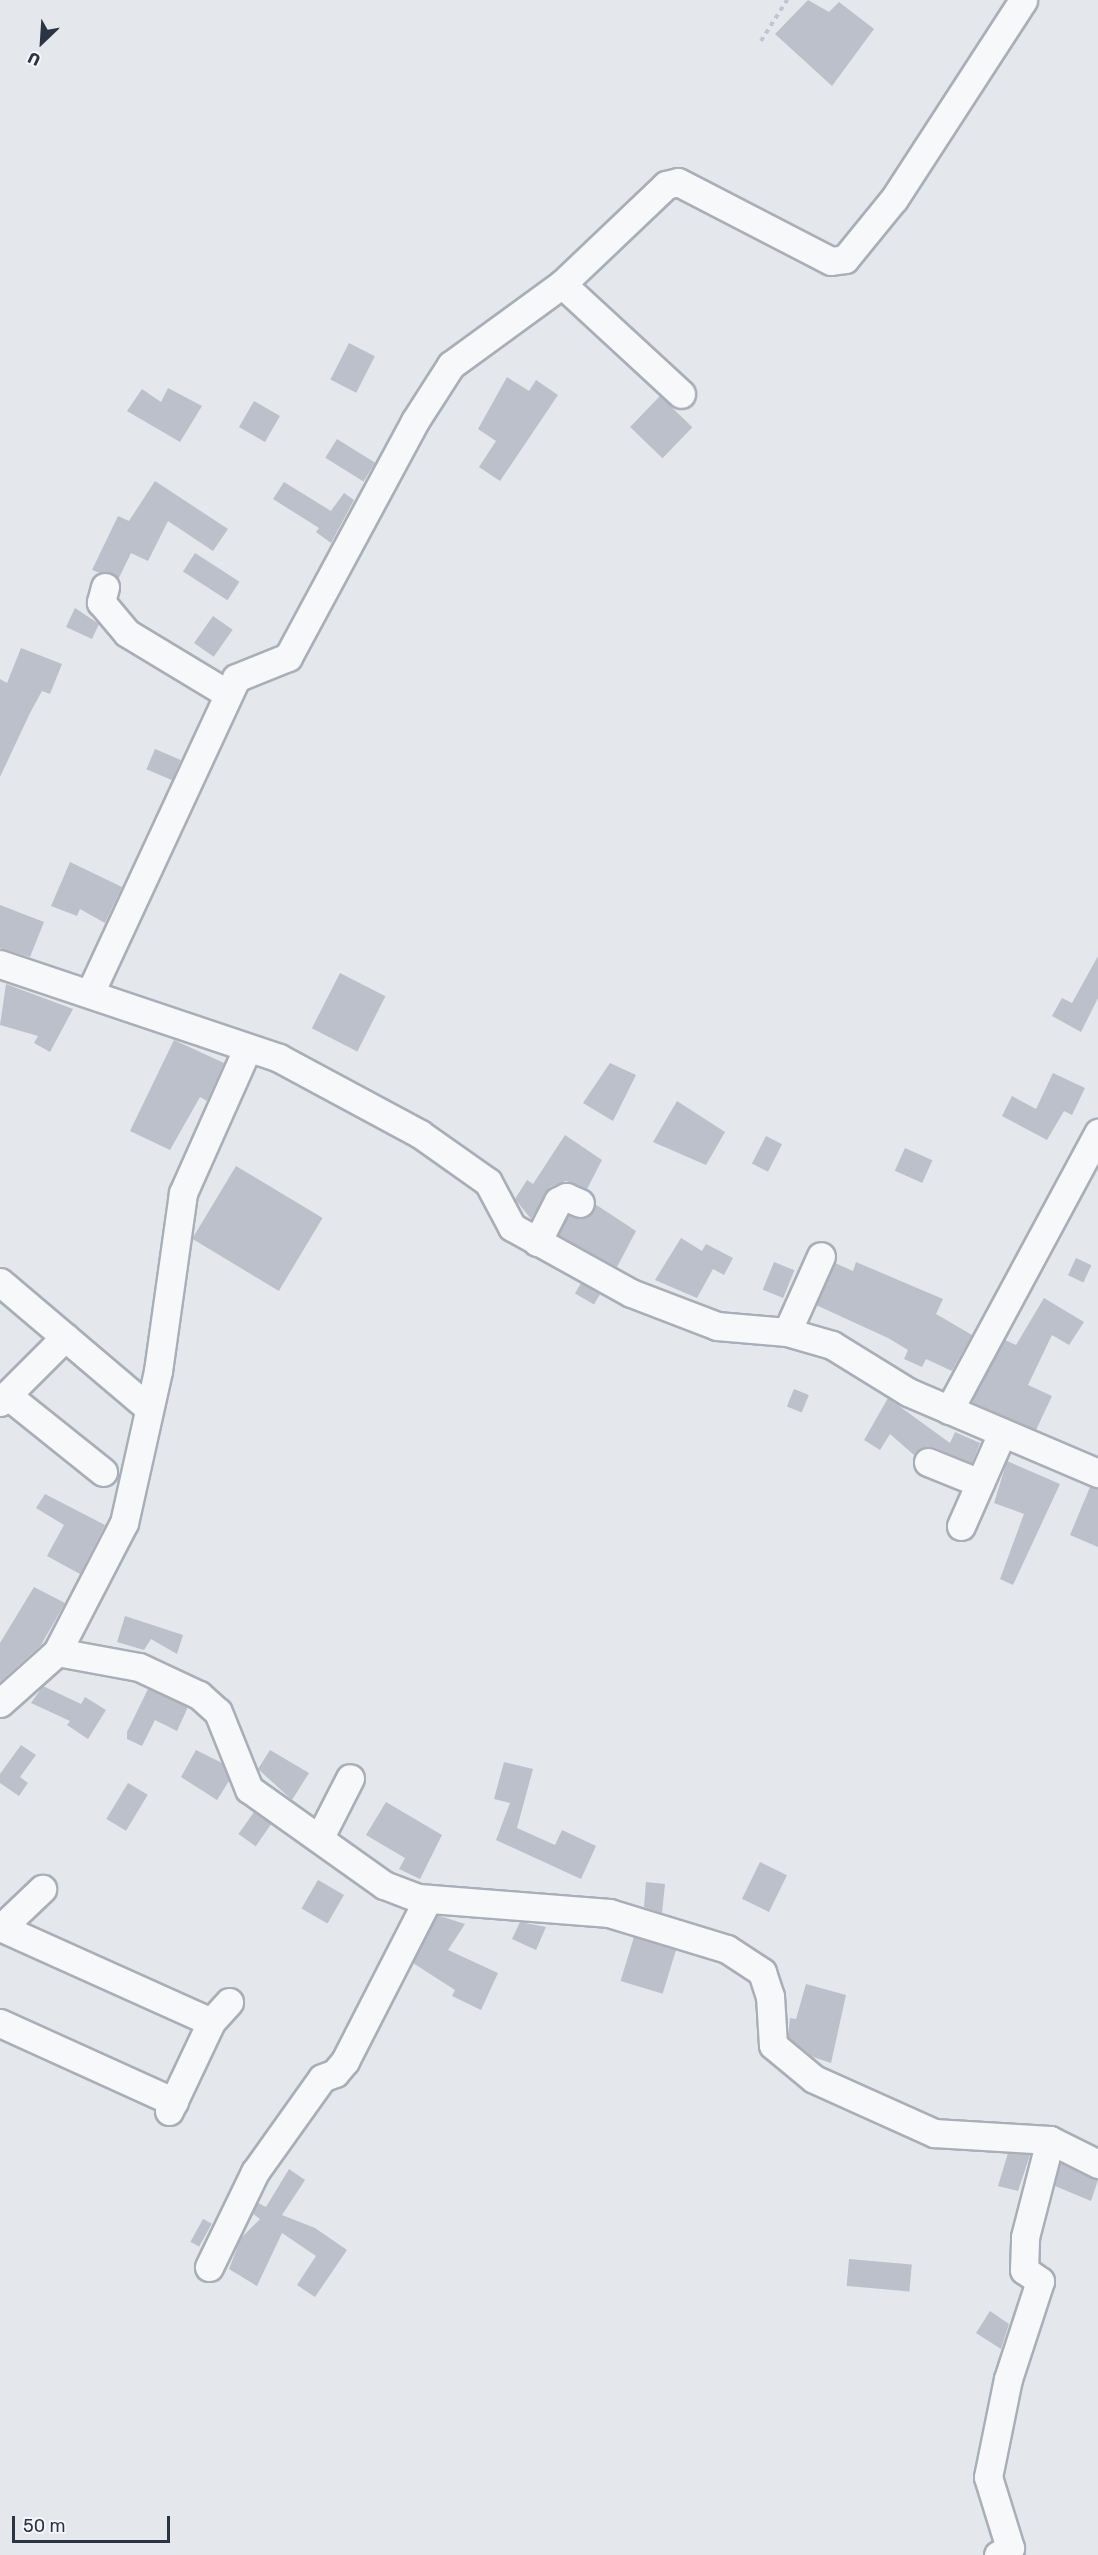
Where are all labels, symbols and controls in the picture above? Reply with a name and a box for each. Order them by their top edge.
north arrow [12,12,72,72]
text: U [25,48,43,70]
scale bar [15,2504,172,2542]
text: 50 m [23,2515,66,2537]

